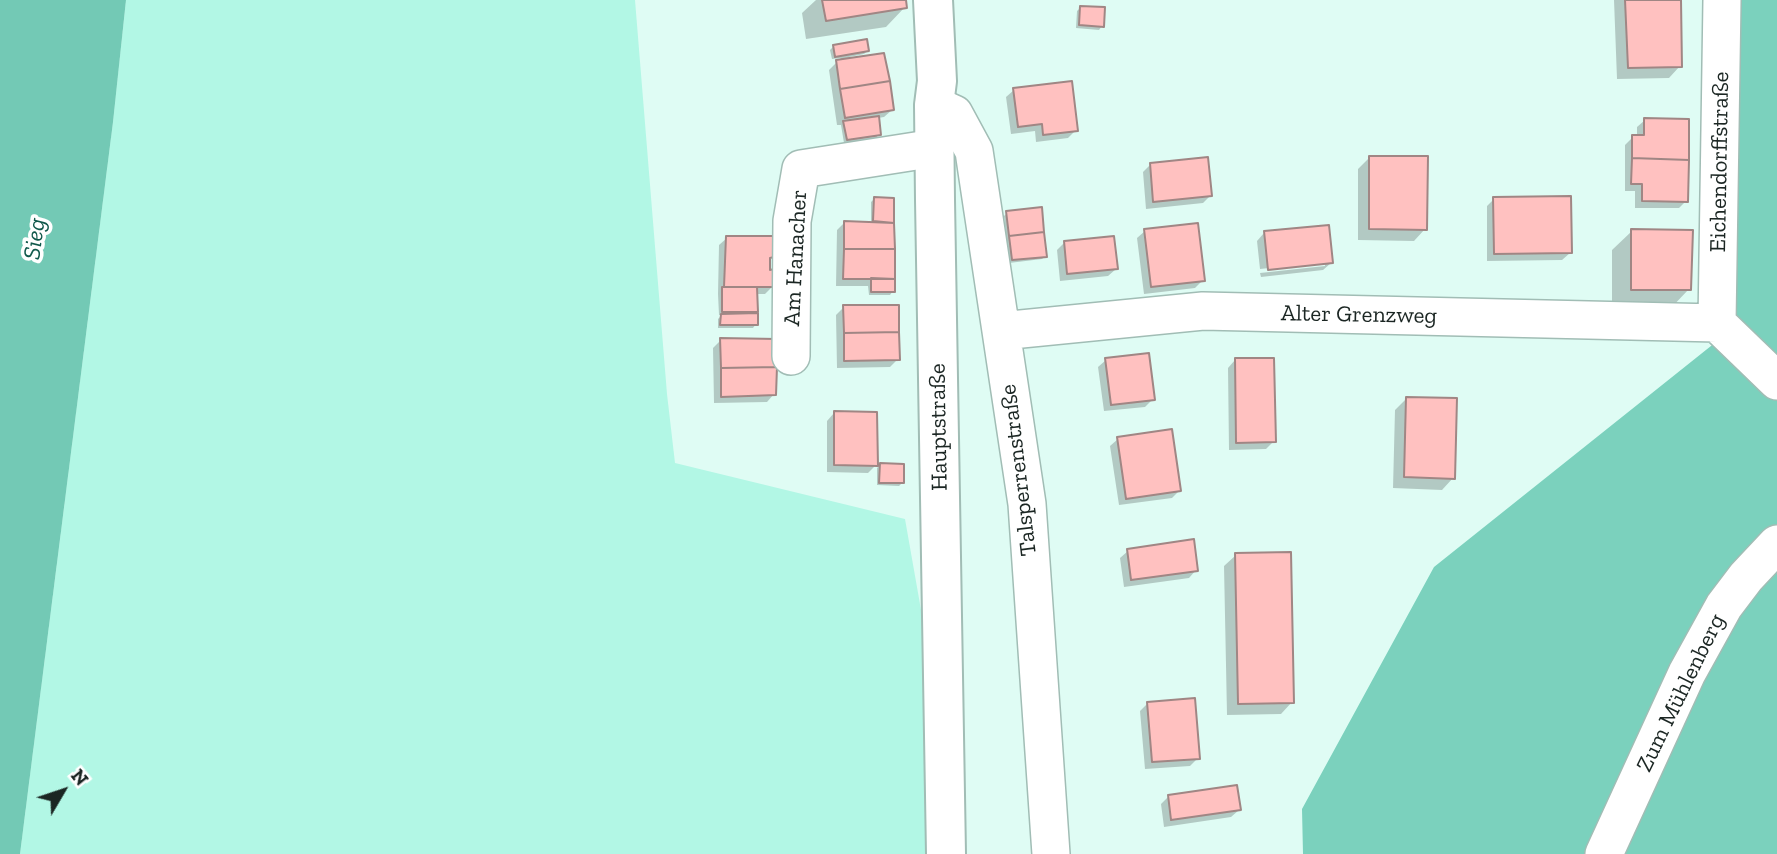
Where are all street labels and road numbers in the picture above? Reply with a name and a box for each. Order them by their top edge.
street label: Eichendorffstraße [1705,71,1735,253]
street label: Am Hanacher [779,189,813,327]
street label: Alter Grenzweg [1281,300,1437,330]
street label: Hauptstraße [924,363,954,491]
street label: Talsperrenstraße [995,383,1043,557]
street label: Zum Mühlenberg [1631,610,1731,776]

